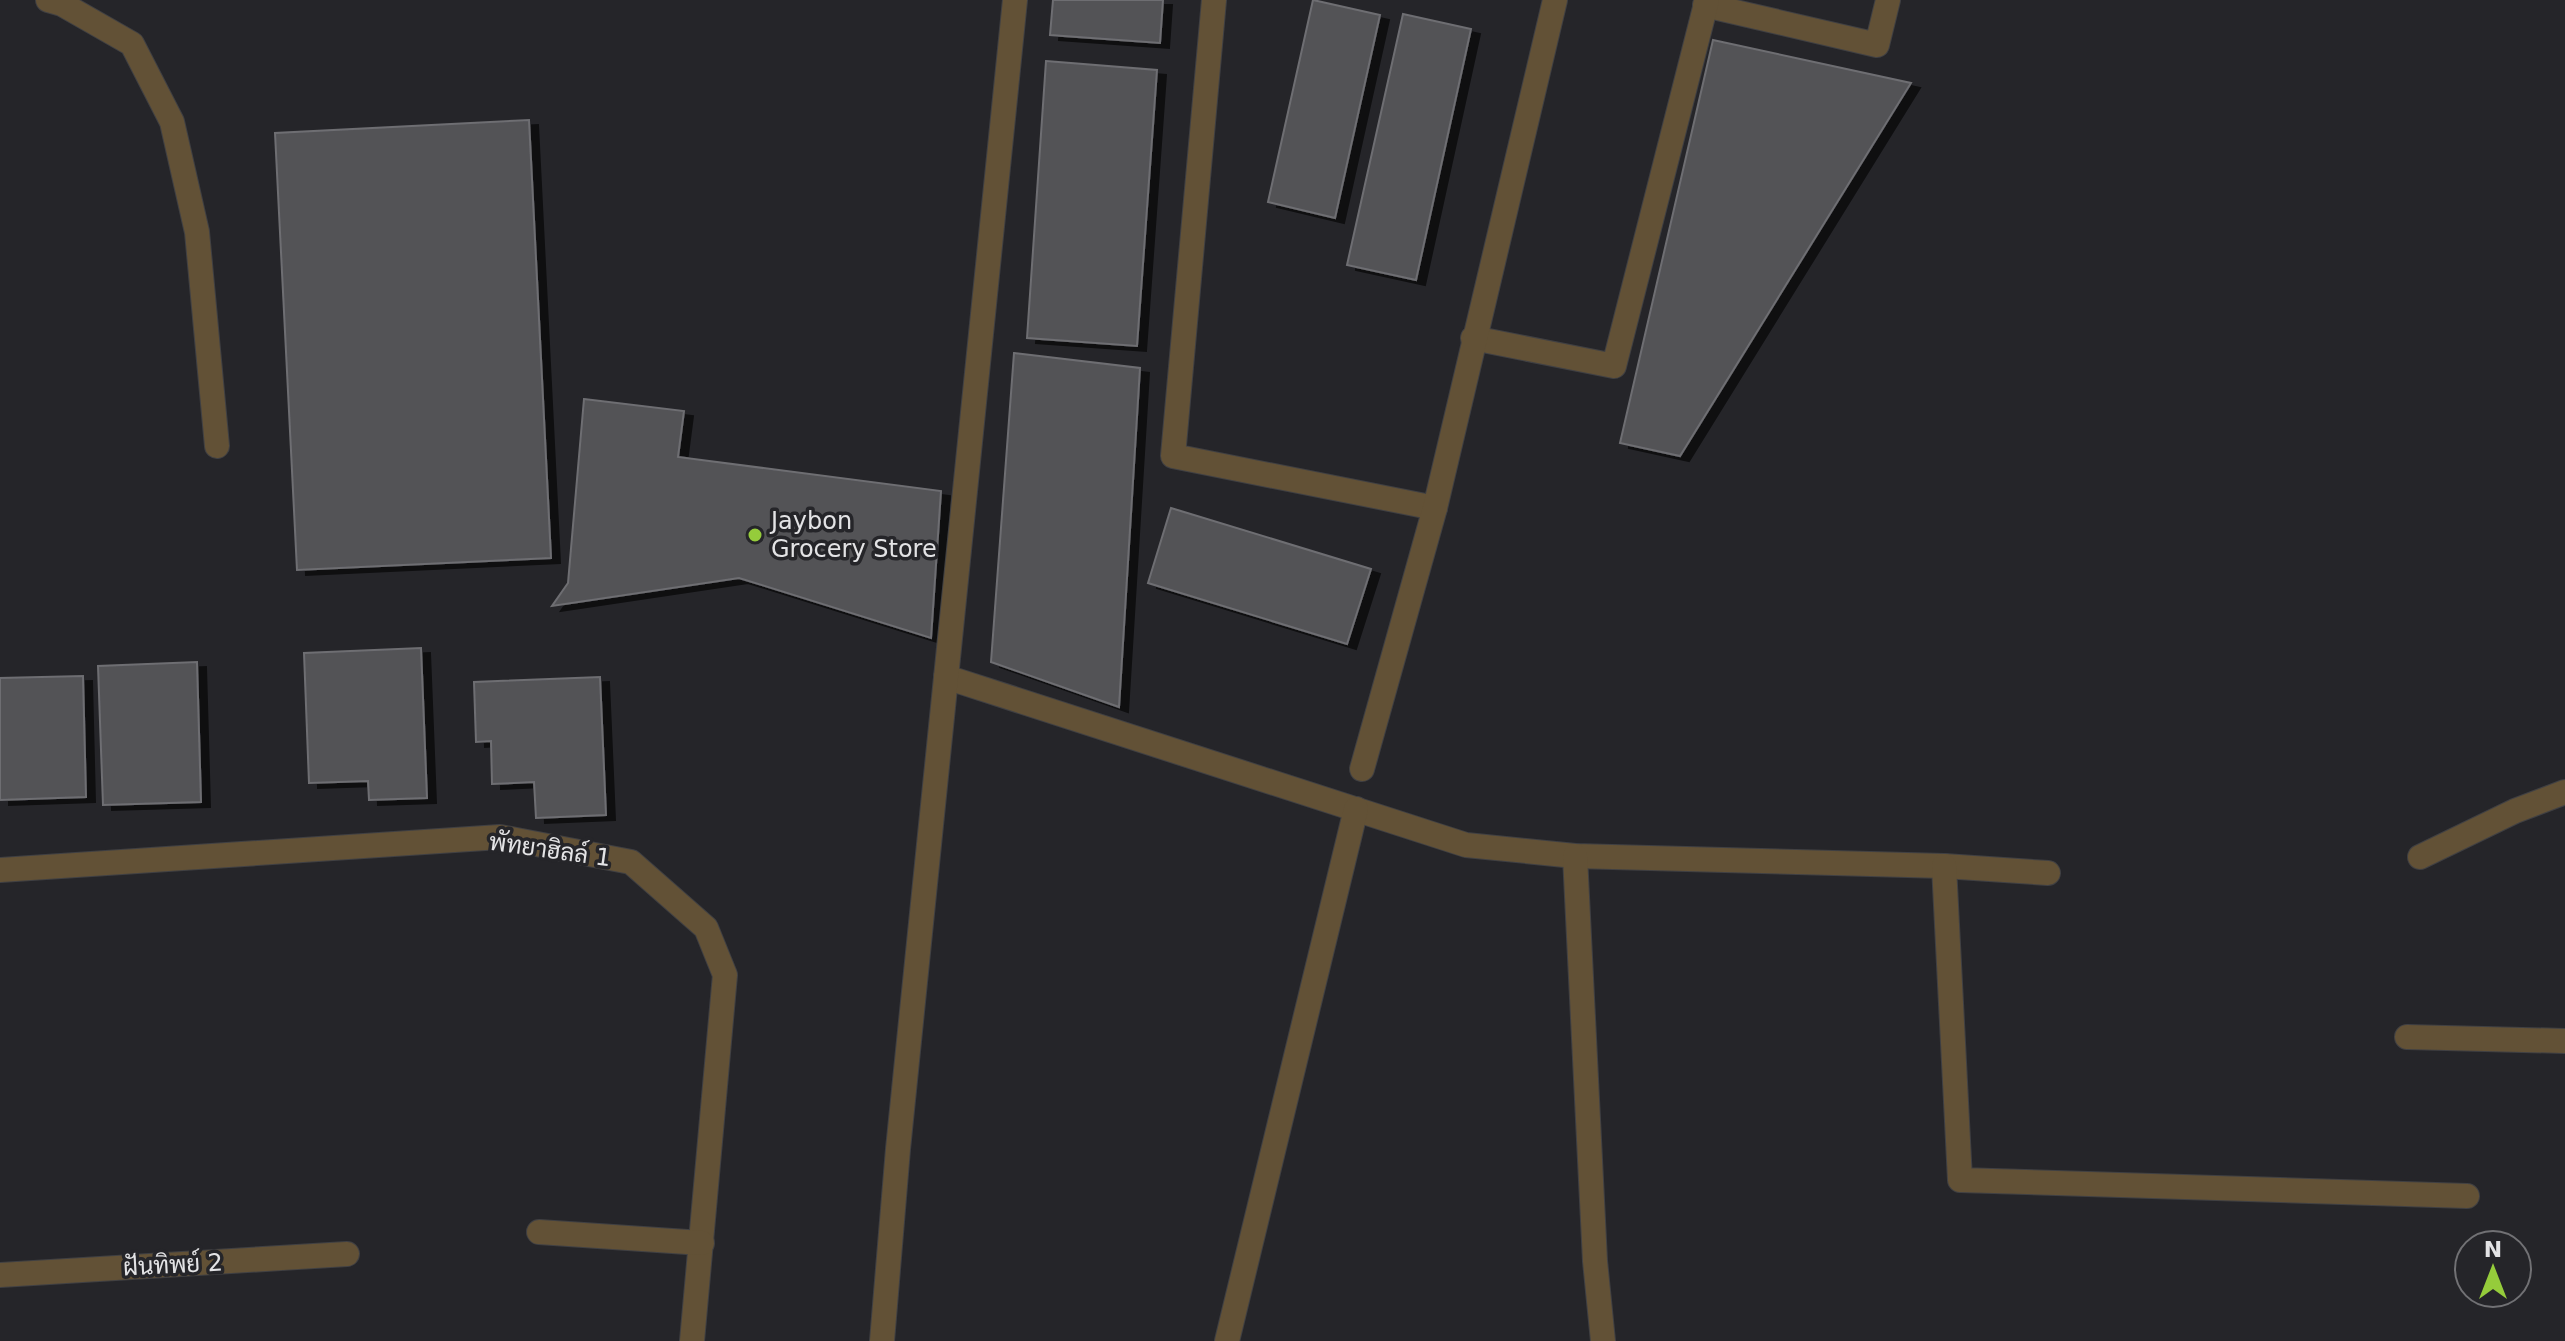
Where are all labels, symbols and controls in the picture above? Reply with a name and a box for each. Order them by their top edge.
place label: Jaybon Grocery Store [769,507,937,563]
marker: Jaybon Grocery Store [746,526,764,544]
street label: พัทยาฮิลล์ 1 [487,826,613,872]
north arrow [2453,1229,2533,1309]
text: N [2484,1237,2502,1262]
street label: ฝันทิพย์ 2 [122,1246,224,1282]

